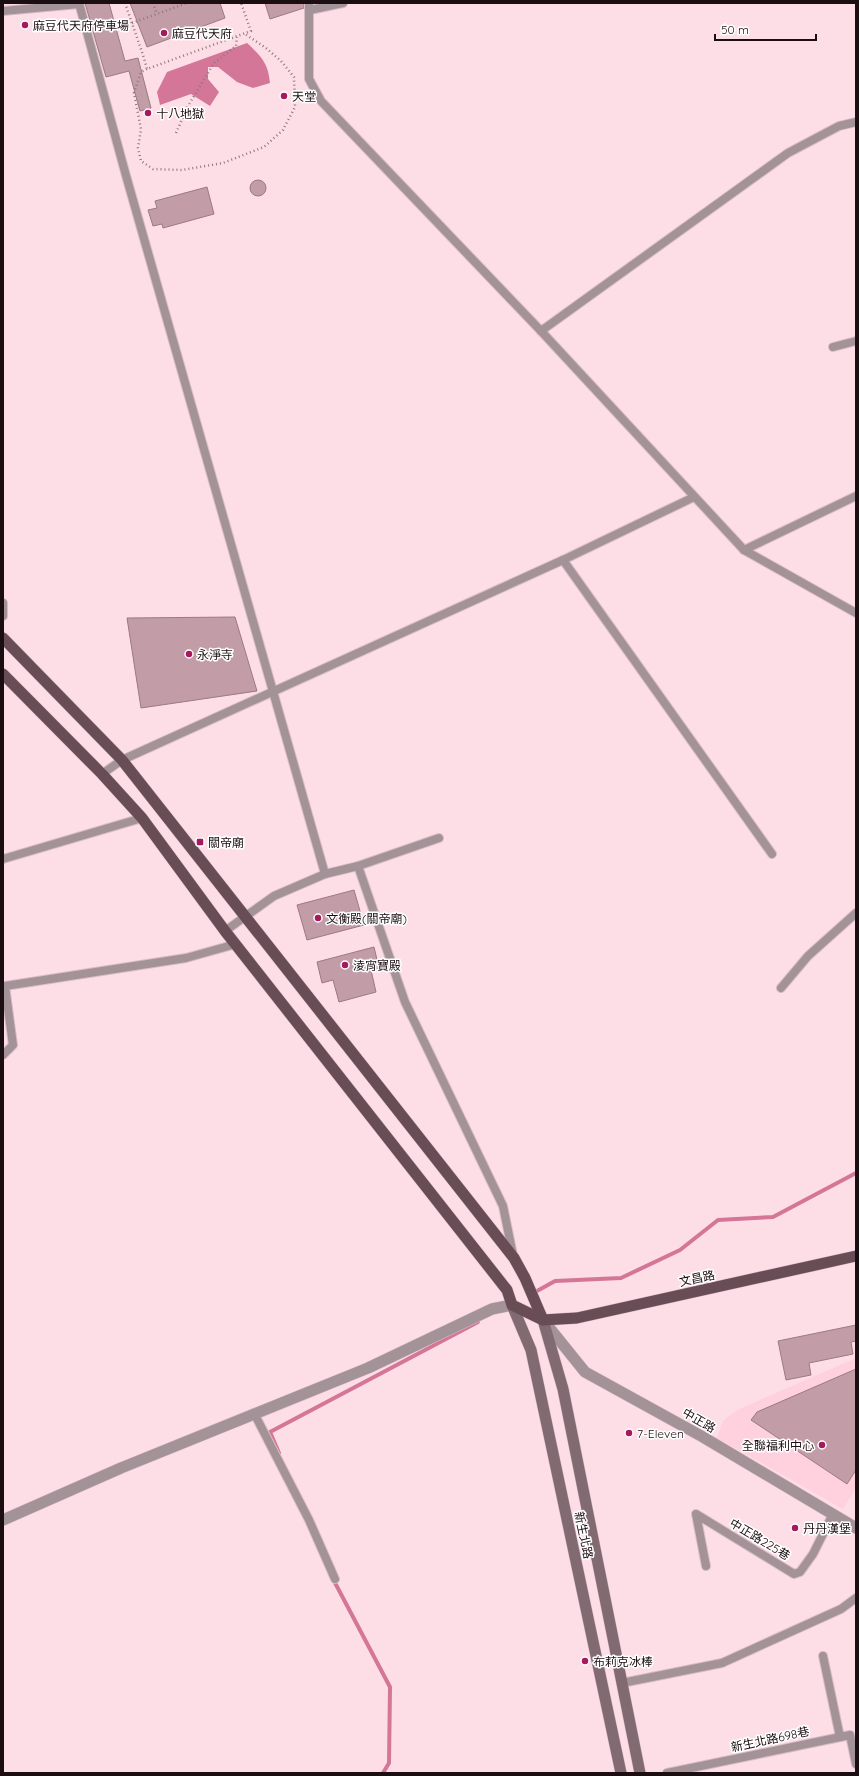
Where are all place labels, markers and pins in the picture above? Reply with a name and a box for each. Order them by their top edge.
place label: 麻豆代天府停車場 [33,18,129,33]
marker: 麻豆代天府停車場 [20,20,30,30]
place label: 麻豆代天府 [172,26,232,41]
marker: 麻豆代天府 [159,28,169,38]
place label: 天堂 [292,89,316,104]
marker: 天堂 [279,91,289,101]
place label: 十八地獄 [156,106,204,121]
marker: 十八地獄 [143,108,153,118]
place label: 永淨寺 [197,647,233,662]
marker: 永淨寺 [184,649,194,659]
place label: 關帝廟 [208,835,244,850]
marker: 關帝廟 [195,837,205,847]
place label: 文衡殿(關帝廟) [326,911,407,926]
marker: 文衡殿(關帝廟) [313,913,323,923]
place label: 淩宵寶殿 [353,958,401,973]
marker: 淩宵寶殿 [340,960,350,970]
place label: 7-Eleven [637,1426,684,1441]
marker: 7-Eleven [624,1428,634,1438]
place label: 全聯福利中心 [742,1438,814,1453]
marker: 全聯福利中心 [817,1440,827,1450]
place label: 丹丹漢堡 [803,1521,851,1536]
marker: 丹丹漢堡 [790,1523,800,1533]
place label: 布莉克冰棒 [593,1654,653,1669]
marker: 布莉克冰棒 [580,1656,590,1666]

